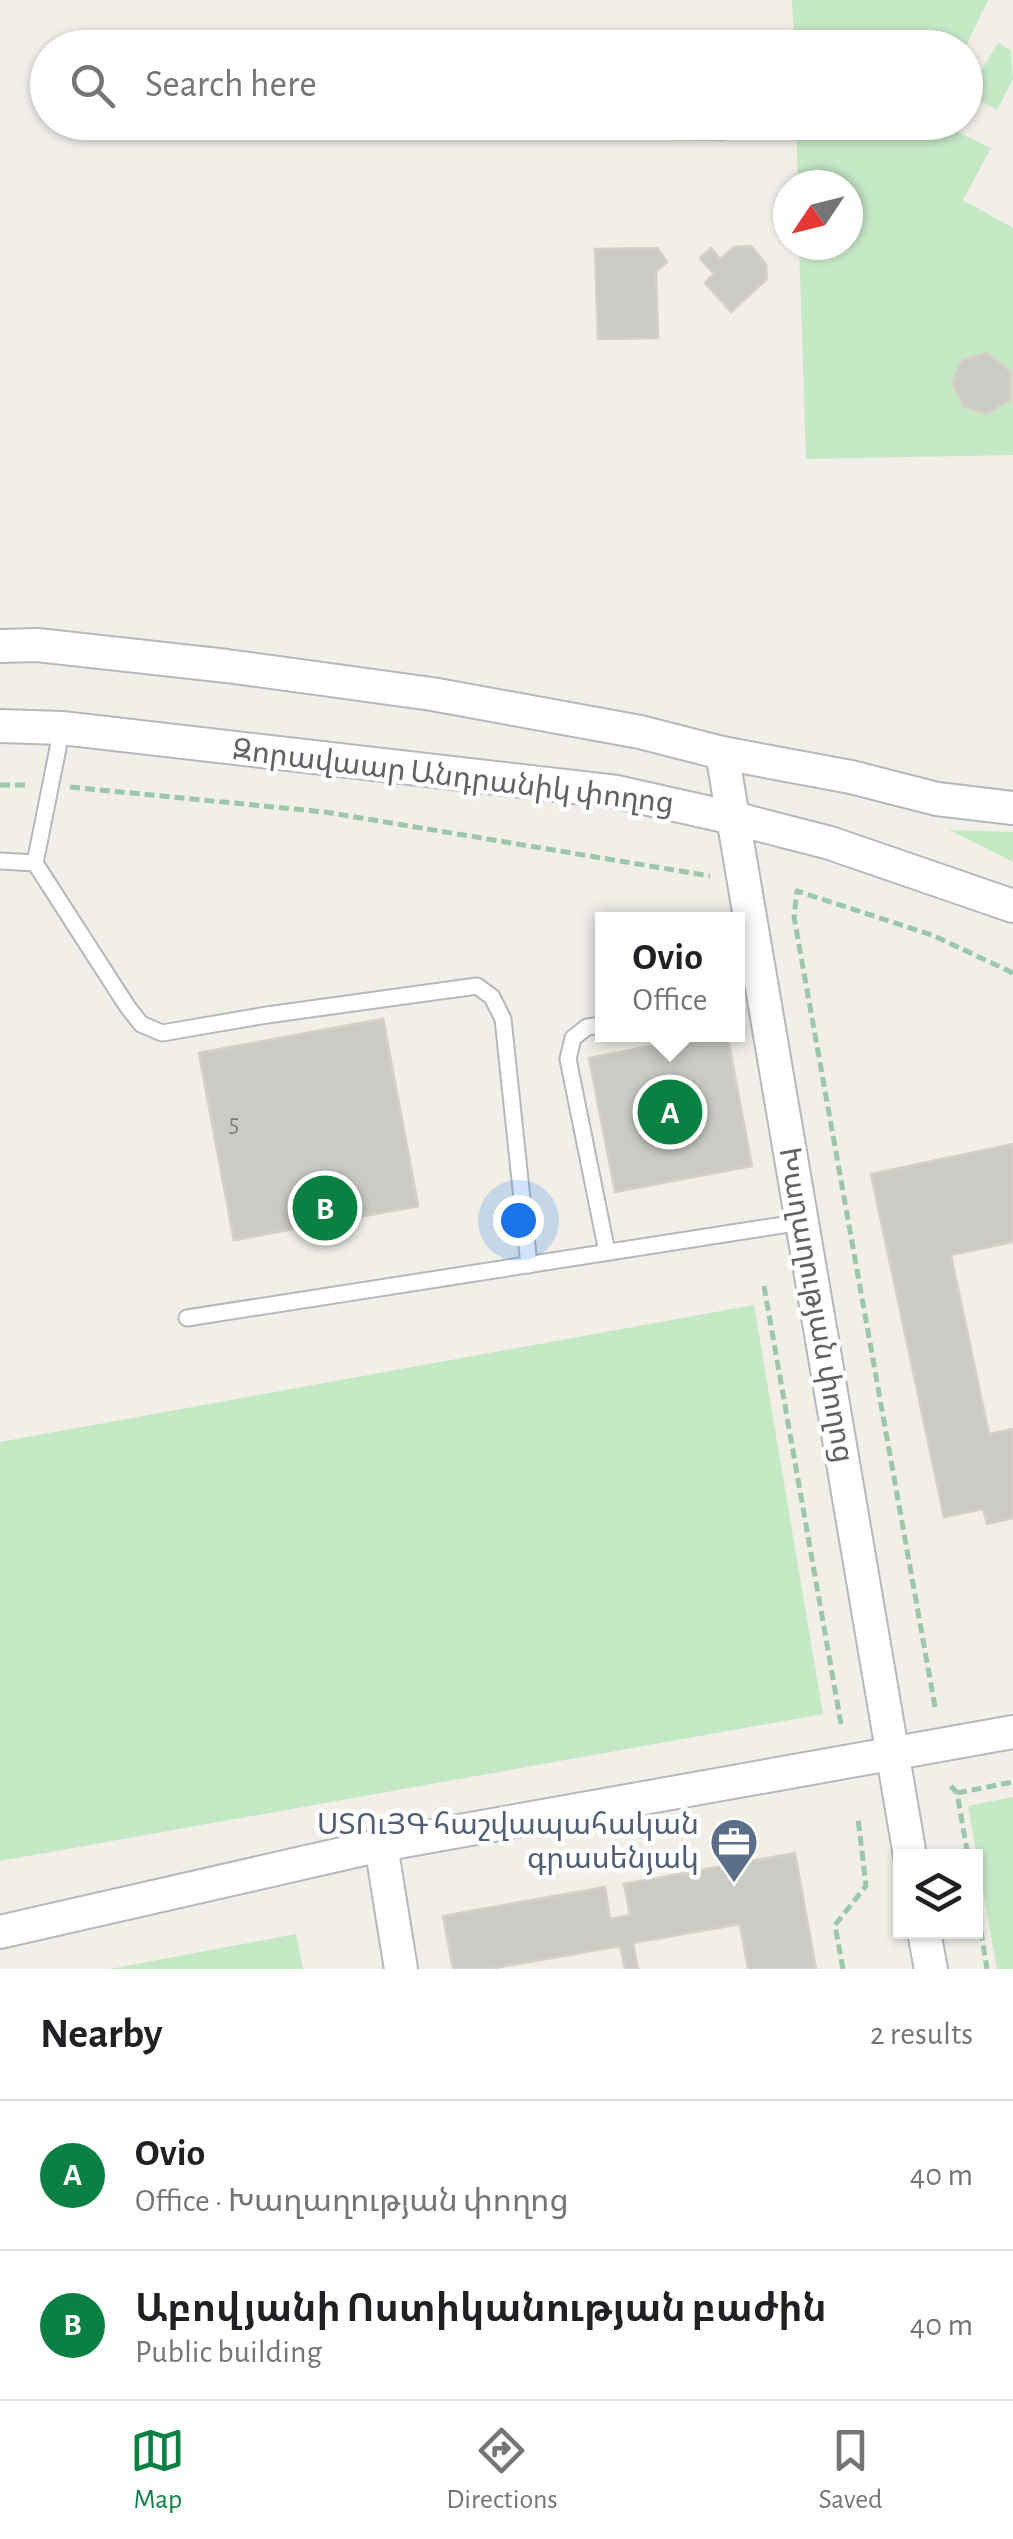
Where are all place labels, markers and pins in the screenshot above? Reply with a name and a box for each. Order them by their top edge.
pin: A [638,1074,702,1150]
pin: B [292,1170,358,1246]
place label: ՍՏՈւՅԳ հաշվապահական գրասենյակ [317,1810,699,1875]
office icon: ՍՏՈւՅԳ հաշվապահական գրասենյակ [708,1816,760,1884]

